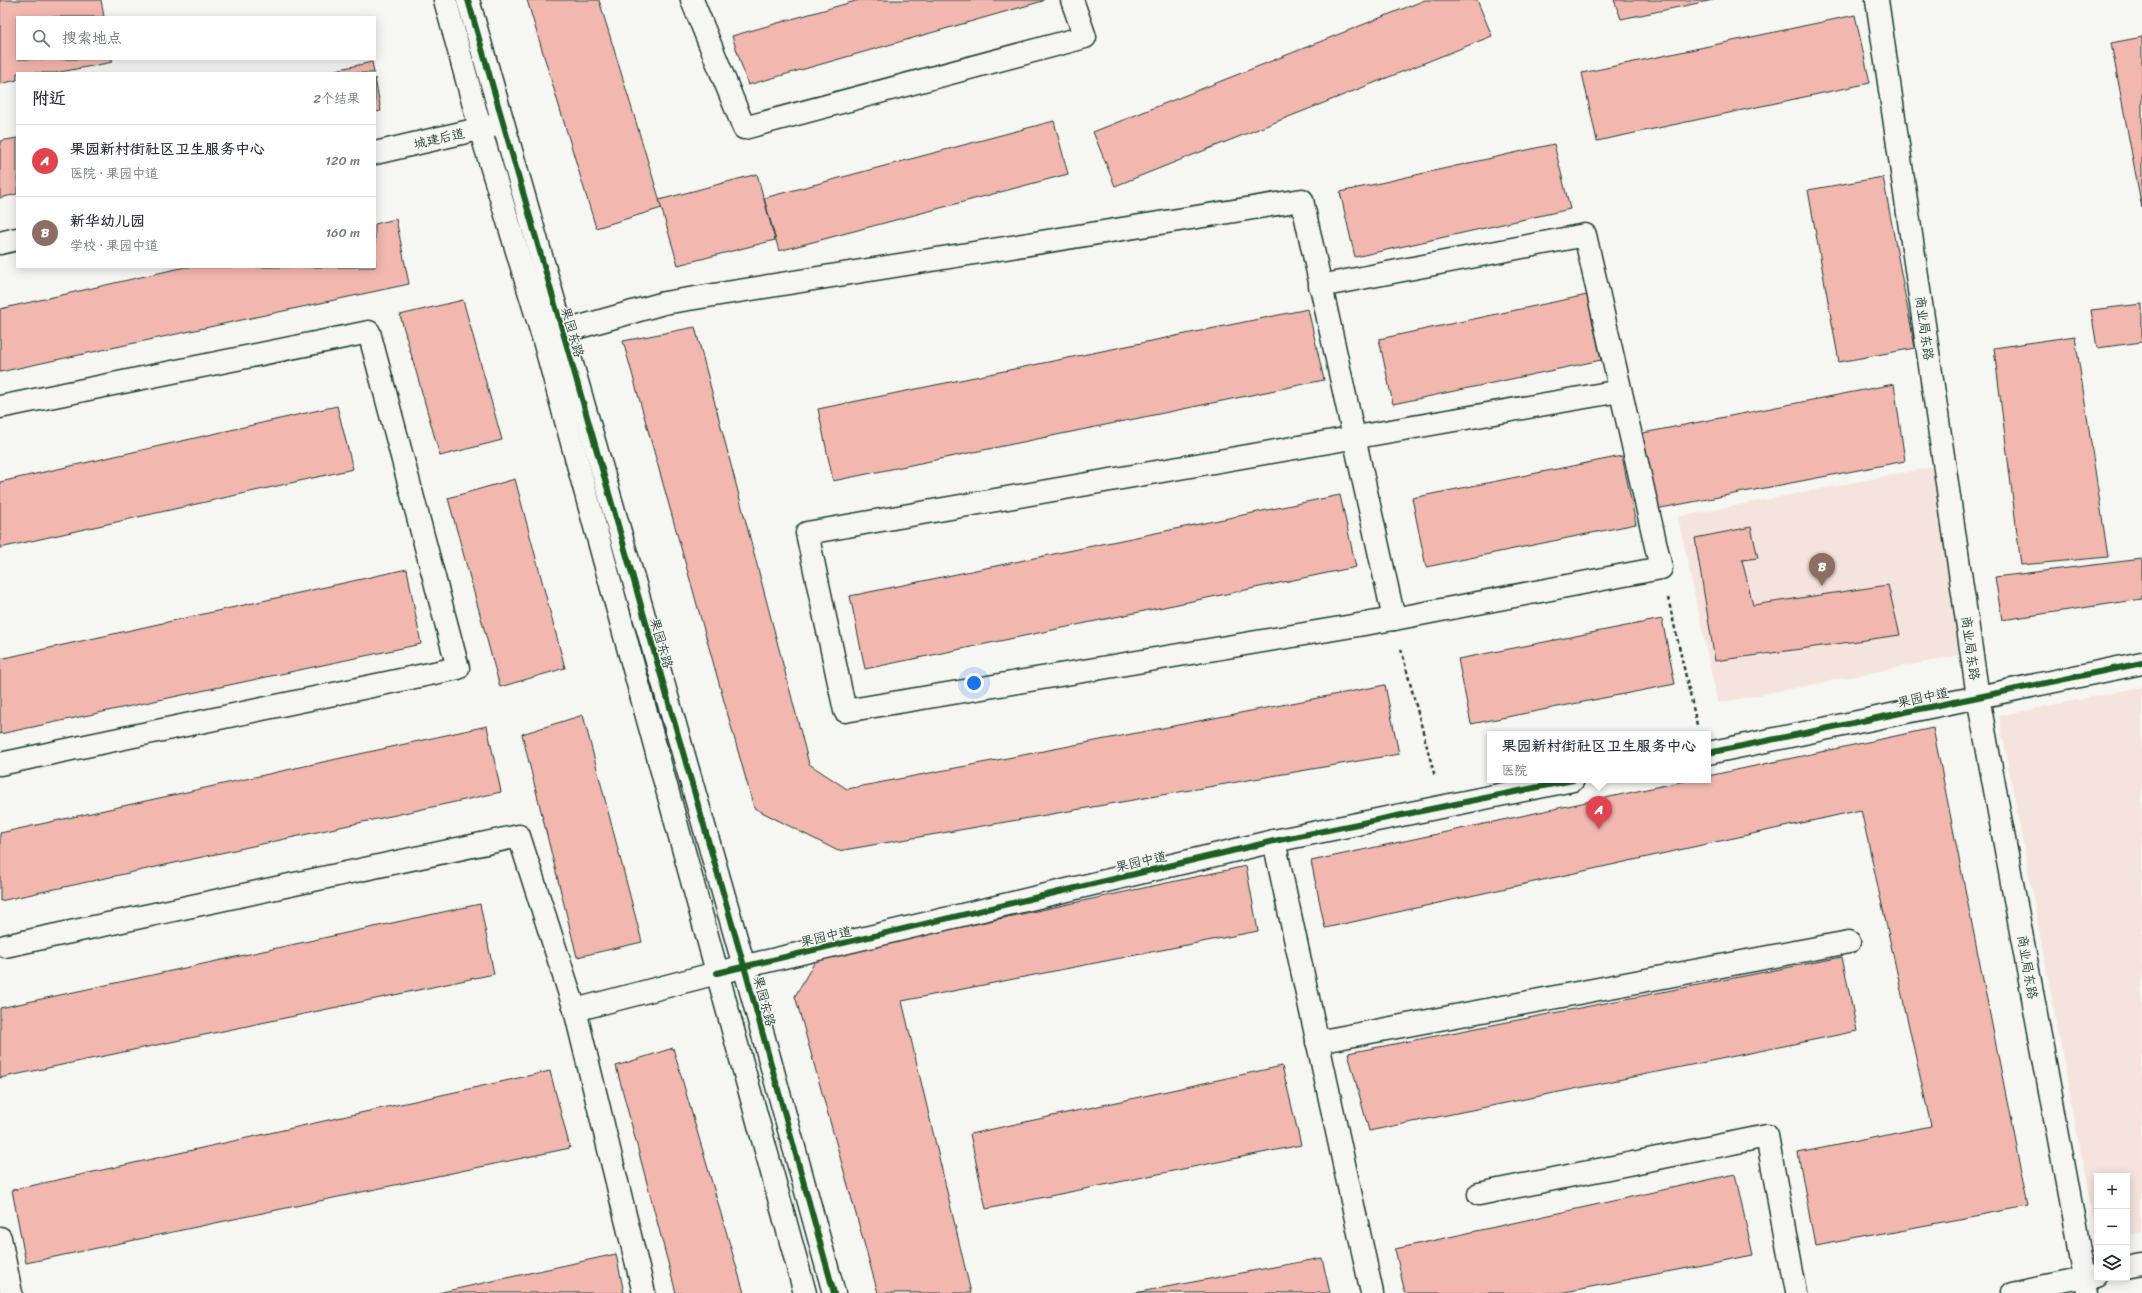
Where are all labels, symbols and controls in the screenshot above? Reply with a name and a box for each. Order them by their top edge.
search box [16,16,376,60]
text: 搜索地点 [62,25,122,51]
icon: search [30,27,52,49]
text: 附近 [32,83,66,113]
text: 2个结果 [313,87,360,110]
street label: 城建后道 [411,121,467,156]
text: 果园新村街社区卫生服务中心 [70,136,265,162]
text: A [41,149,49,172]
text: 120 m [325,149,360,172]
text: 医院 · 果园中道 [70,162,158,185]
text: 新华幼儿园 [70,208,145,234]
text: B [41,221,49,244]
text: 160 m [325,221,360,244]
text: 学校 · 果园中道 [70,234,158,257]
street label: 商业局东路 [1909,294,1940,362]
street label: 果园东路 [554,304,591,360]
pin: B [1809,553,1835,586]
street label: 商业局东路 [1955,614,1986,682]
street label: 果园东路 [643,615,680,671]
your location [964,673,984,693]
street label: 果园中道 [1895,681,1951,714]
popup [1487,731,1711,783]
text: 果园新村街社区卫生服务中心 [1501,733,1697,759]
text: 医院 [1501,759,1528,782]
pin: A [1586,796,1612,829]
street label: 果园中道 [1113,844,1169,879]
street label: 果园中道 [798,919,854,954]
street label: 商业局东路 [2011,933,2044,1001]
street label: 果园东路 [747,973,782,1029]
map controls [2094,1173,2130,1281]
button: + [2094,1173,2130,1209]
button: − [2094,1209,2130,1245]
button: layers [2094,1245,2130,1281]

